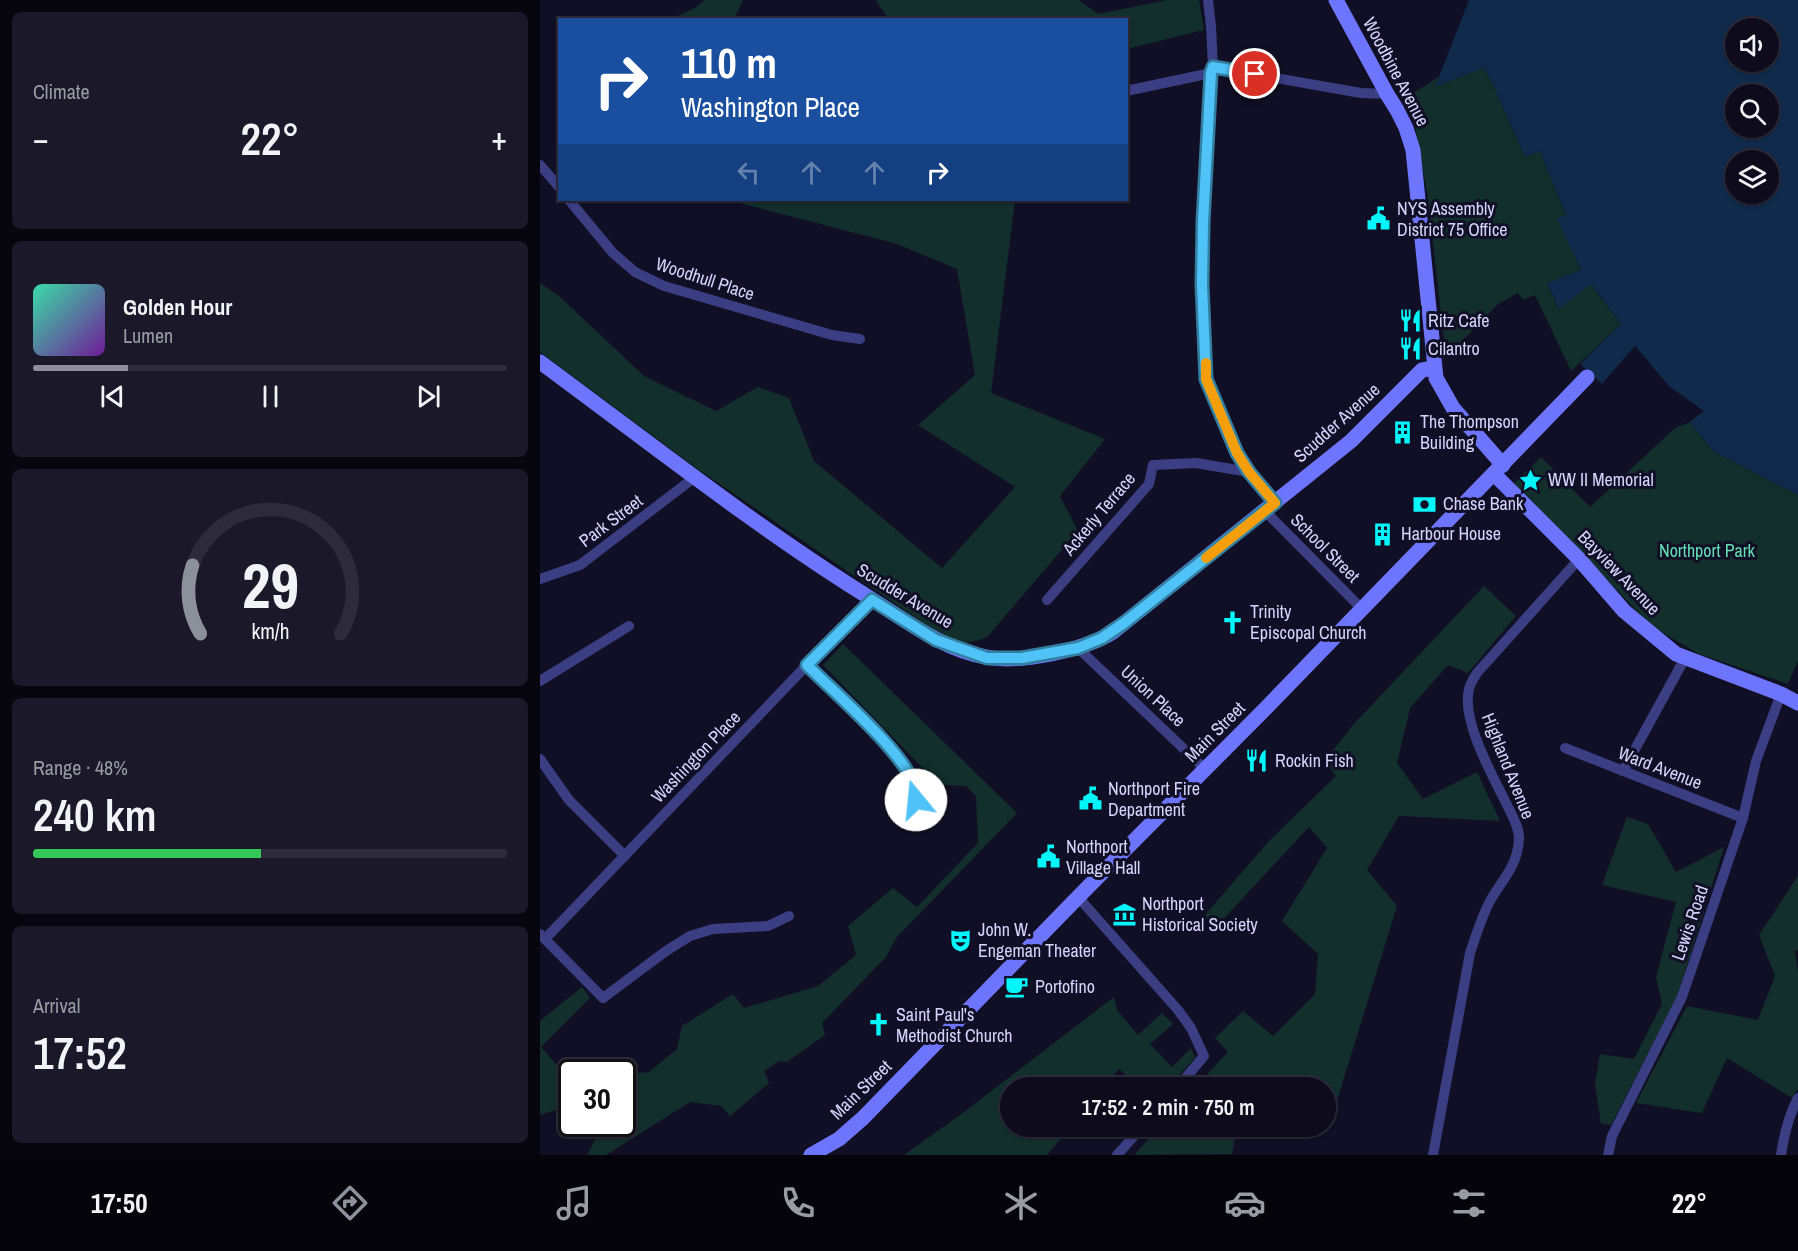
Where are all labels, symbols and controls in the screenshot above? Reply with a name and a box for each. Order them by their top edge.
street label: Woodbine Avenue [1357,13,1436,131]
map controls [1725,18,1779,204]
button: sound [1725,18,1779,72]
text: 110 m [681,35,777,91]
icon: right [582,42,660,120]
pin [1229,48,1280,99]
icon: arrive [1238,57,1271,90]
text: Climate [33,78,90,105]
button: search [1725,84,1779,138]
text: Washington Place [681,89,860,125]
text: 22° [240,108,300,169]
text: − [33,116,49,160]
text: + [491,116,507,160]
button: layers [1725,150,1779,204]
icon: left [732,156,765,189]
icon: ahead [795,156,828,189]
icon: ahead [858,156,891,189]
icon: right [921,156,954,189]
place label: NYS Assembly District 75 Office [1397,196,1508,242]
public building icon: NYS Assembly District 75 Office [1366,206,1392,232]
street label: Woodhull Place [653,251,758,306]
text: Golden Hour [123,292,232,322]
restaurant icon: Ritz Cafe [1397,308,1423,334]
place label: Ritz Cafe [1428,308,1490,333]
text: Lumen [123,322,173,349]
restaurant icon: Cilantro [1397,336,1423,362]
place label: Cilantro [1428,336,1480,361]
street label: Scudder Avenue [1288,377,1385,468]
icon: previous [96,380,129,413]
icon: pause [254,380,287,413]
icon: next [412,380,445,413]
place label: The Thompson Building [1420,409,1519,455]
building icon: The Thompson Building [1389,419,1415,445]
street label: Ackerly Terrace [1056,467,1141,561]
place icon: WW II Memorial [1517,467,1543,493]
place label: WW II Memorial [1548,467,1654,492]
street label: Park Street [574,488,648,553]
bank icon: Chase Bank [1412,491,1438,517]
place label: Chase Bank [1443,491,1524,516]
street label: School Street [1285,507,1366,588]
building icon: Harbour House [1370,521,1396,547]
place label: Harbour House [1401,521,1501,546]
street label: Bayview Avenue [1573,525,1666,621]
park label: Northport Park [1659,538,1756,563]
text: 29 [242,544,298,628]
street label: Scudder Avenue [852,557,958,634]
place label: Trinity Episcopal Church [1250,599,1367,645]
church icon: Trinity Episcopal Church [1219,609,1245,635]
text: km/h [251,618,289,647]
street label: Union Place [1115,659,1191,732]
street label: Main Street [1179,696,1250,767]
street label: Washington Place [645,705,746,808]
street label: Highland Avenue [1476,709,1541,823]
street label: Ward Avenue [1615,740,1706,795]
restaurant icon: Rockin Fish [1244,748,1270,774]
place label: Rockin Fish [1275,748,1354,773]
text: Range · 48% [33,754,128,781]
position arrow [884,768,948,832]
place label: Northport Fire Department [1108,776,1200,822]
text: 240 km [33,784,157,845]
public building icon: Northport Fire Department [1077,786,1103,812]
place label: Northport Village Hall [1066,834,1140,880]
public building icon: Northport Village Hall [1035,844,1061,870]
street label: Lewis Road [1665,882,1714,964]
place label: Northport Historical Society [1142,891,1258,937]
museum icon: Northport Historical Society [1111,901,1137,927]
place label: John W. Engeman Theater [978,917,1096,963]
theatre icon: John W. Engeman Theater [947,927,973,953]
cafe icon: Portofino [1004,974,1030,1000]
place label: Portofino [1035,974,1095,999]
text: Arrival [33,992,80,1019]
place label: Saint Paul's Methodist Church [896,1002,1013,1048]
church icon: Saint Paul's Methodist Church [865,1012,891,1038]
text: 17:52 [33,1022,127,1083]
street label: Main Street [825,1054,897,1125]
speed limit sign: 30 [558,1059,636,1137]
text: 17:52 · 2 min · 750 m [1081,1092,1255,1122]
icon: directions [329,1182,371,1224]
icon: music [553,1182,595,1224]
icon: phone [777,1182,819,1224]
icon: climate [1000,1182,1042,1224]
icon: car [1224,1182,1266,1224]
icon: filters [1448,1182,1490,1224]
text: 17:50 [91,1185,147,1221]
text: 22° [1672,1185,1707,1221]

